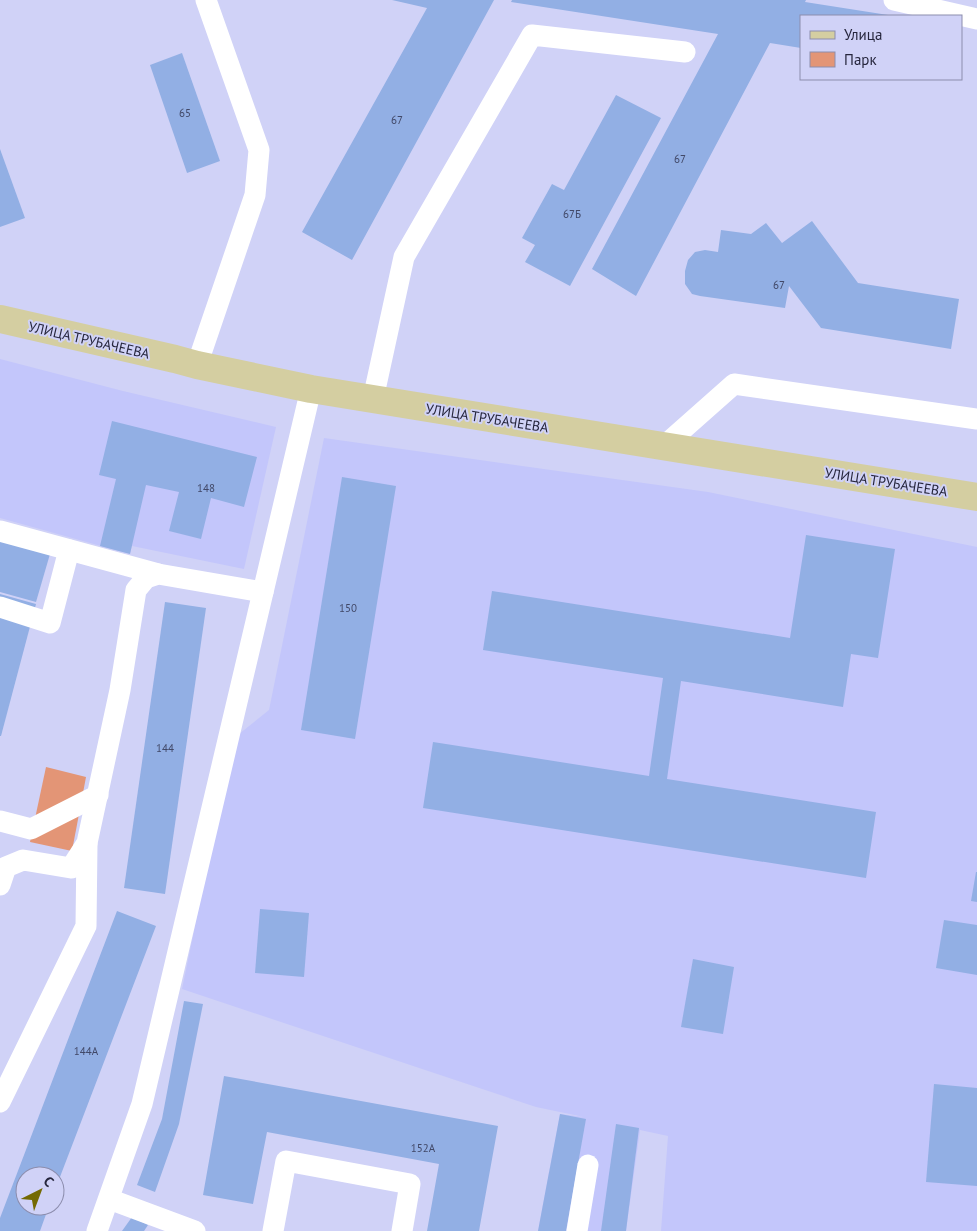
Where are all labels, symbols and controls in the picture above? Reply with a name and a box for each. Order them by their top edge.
legend [800,15,962,80]
text: Улица [844,25,882,44]
text: Парк [844,50,877,69]
house number: 65 [179,106,191,120]
house number: 67 [391,113,403,127]
house number: 67 [674,152,686,166]
house number: 67Б [563,207,581,221]
house number: 67 [773,278,785,292]
street label: УЛИЦА ТРУБАЧЕЕВА [27,317,152,363]
street label: УЛИЦА ТРУБАЧЕЕВА [424,399,550,437]
street label: УЛИЦА ТРУБАЧЕЕВА [823,463,949,501]
house number: 148 [197,481,215,495]
house number: 150 [339,601,357,615]
house number: 144 [156,741,174,755]
house number: 144А [74,1044,99,1058]
house number: 152А [411,1141,436,1155]
north arrow [15,1166,65,1216]
text: С [40,1172,58,1191]

